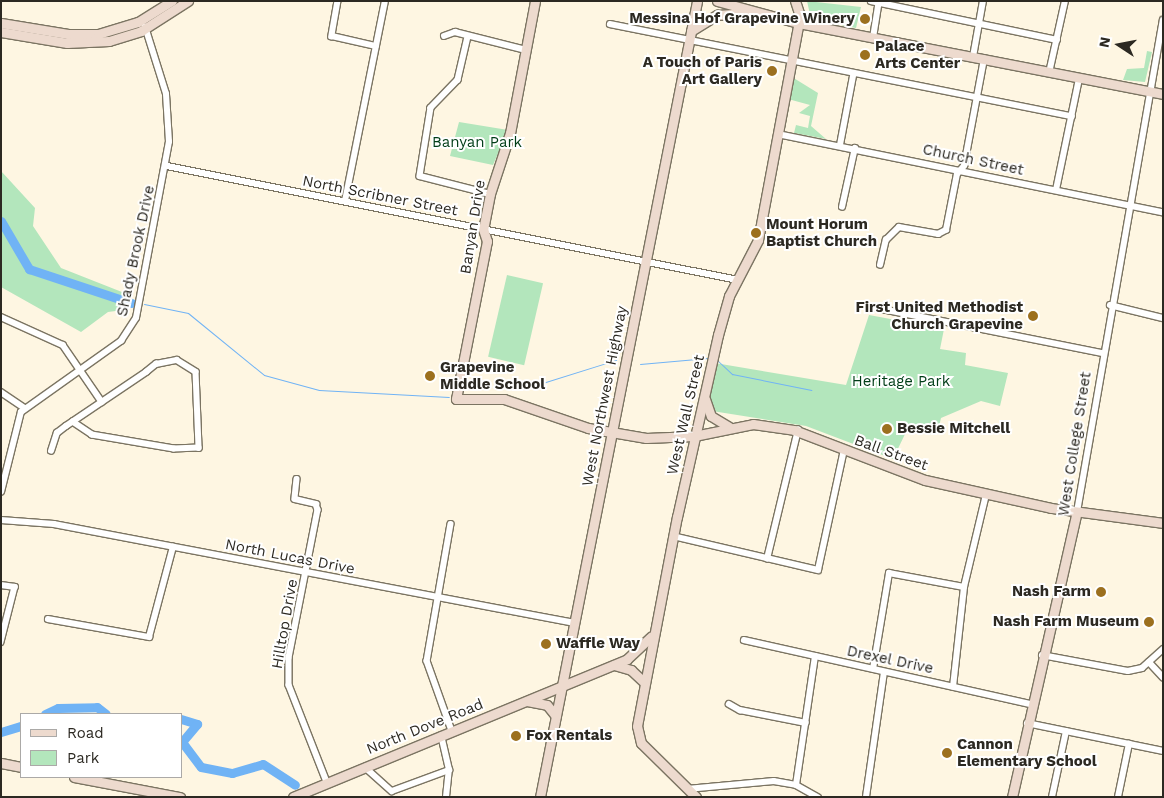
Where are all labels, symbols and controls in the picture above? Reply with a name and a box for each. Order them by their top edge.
place label: Messina Hof Grapevine Winery [629,10,855,28]
marker: Messina Hof Grapevine Winery [859,13,871,25]
north arrow [1094,20,1144,70]
text: N [1095,36,1113,49]
place label: Palace Arts Center [875,37,960,72]
marker: Palace Arts Center [859,49,871,61]
place label: A Touch of Paris Art Gallery [642,53,762,88]
marker: A Touch of Paris Art Gallery [766,65,778,77]
park label: Banyan Park [432,134,522,152]
street label: Church Street [921,141,1025,179]
street label: North Scribner Street [301,172,459,220]
street label: Banyan Drive [457,179,489,275]
street label: Shady Brook Drive [113,183,159,319]
place label: Mount Horum Baptist Church [766,215,877,250]
marker: Mount Horum Baptist Church [750,227,762,239]
place label: First United Methodist Church Grapevine [856,298,1023,333]
street label: West Northwest Highway [579,304,631,488]
marker: First United Methodist Church Grapevine [1027,310,1039,322]
street label: West Wall Street [663,353,709,477]
place label: Grapevine Middle School [440,358,545,393]
marker: Grapevine Middle School [424,370,436,382]
street label: West College Street [1055,371,1095,517]
park label: Heritage Park [852,373,950,391]
place label: Bessie Mitchell [897,420,1010,438]
marker: Bessie Mitchell [881,423,893,435]
street label: Ball Street [851,431,931,475]
street label: North Lucas Drive [224,536,356,578]
street label: Hilltop Drive [268,578,302,670]
place label: Nash Farm [1012,583,1091,601]
marker: Nash Farm [1095,586,1107,598]
place label: Nash Farm Museum [993,613,1139,631]
marker: Nash Farm Museum [1143,616,1155,628]
place label: Waffle Way [556,635,640,653]
marker: Waffle Way [540,638,552,650]
street label: Drexel Drive [845,642,935,678]
street label: North Dove Road [364,695,486,759]
legend [20,713,182,778]
text: Road [67,724,104,742]
place label: Fox Rentals [526,727,613,745]
marker: Fox Rentals [510,730,522,742]
place label: Cannon Elementary School [957,735,1097,770]
marker: Cannon Elementary School [941,747,953,759]
text: Park [67,749,99,767]

